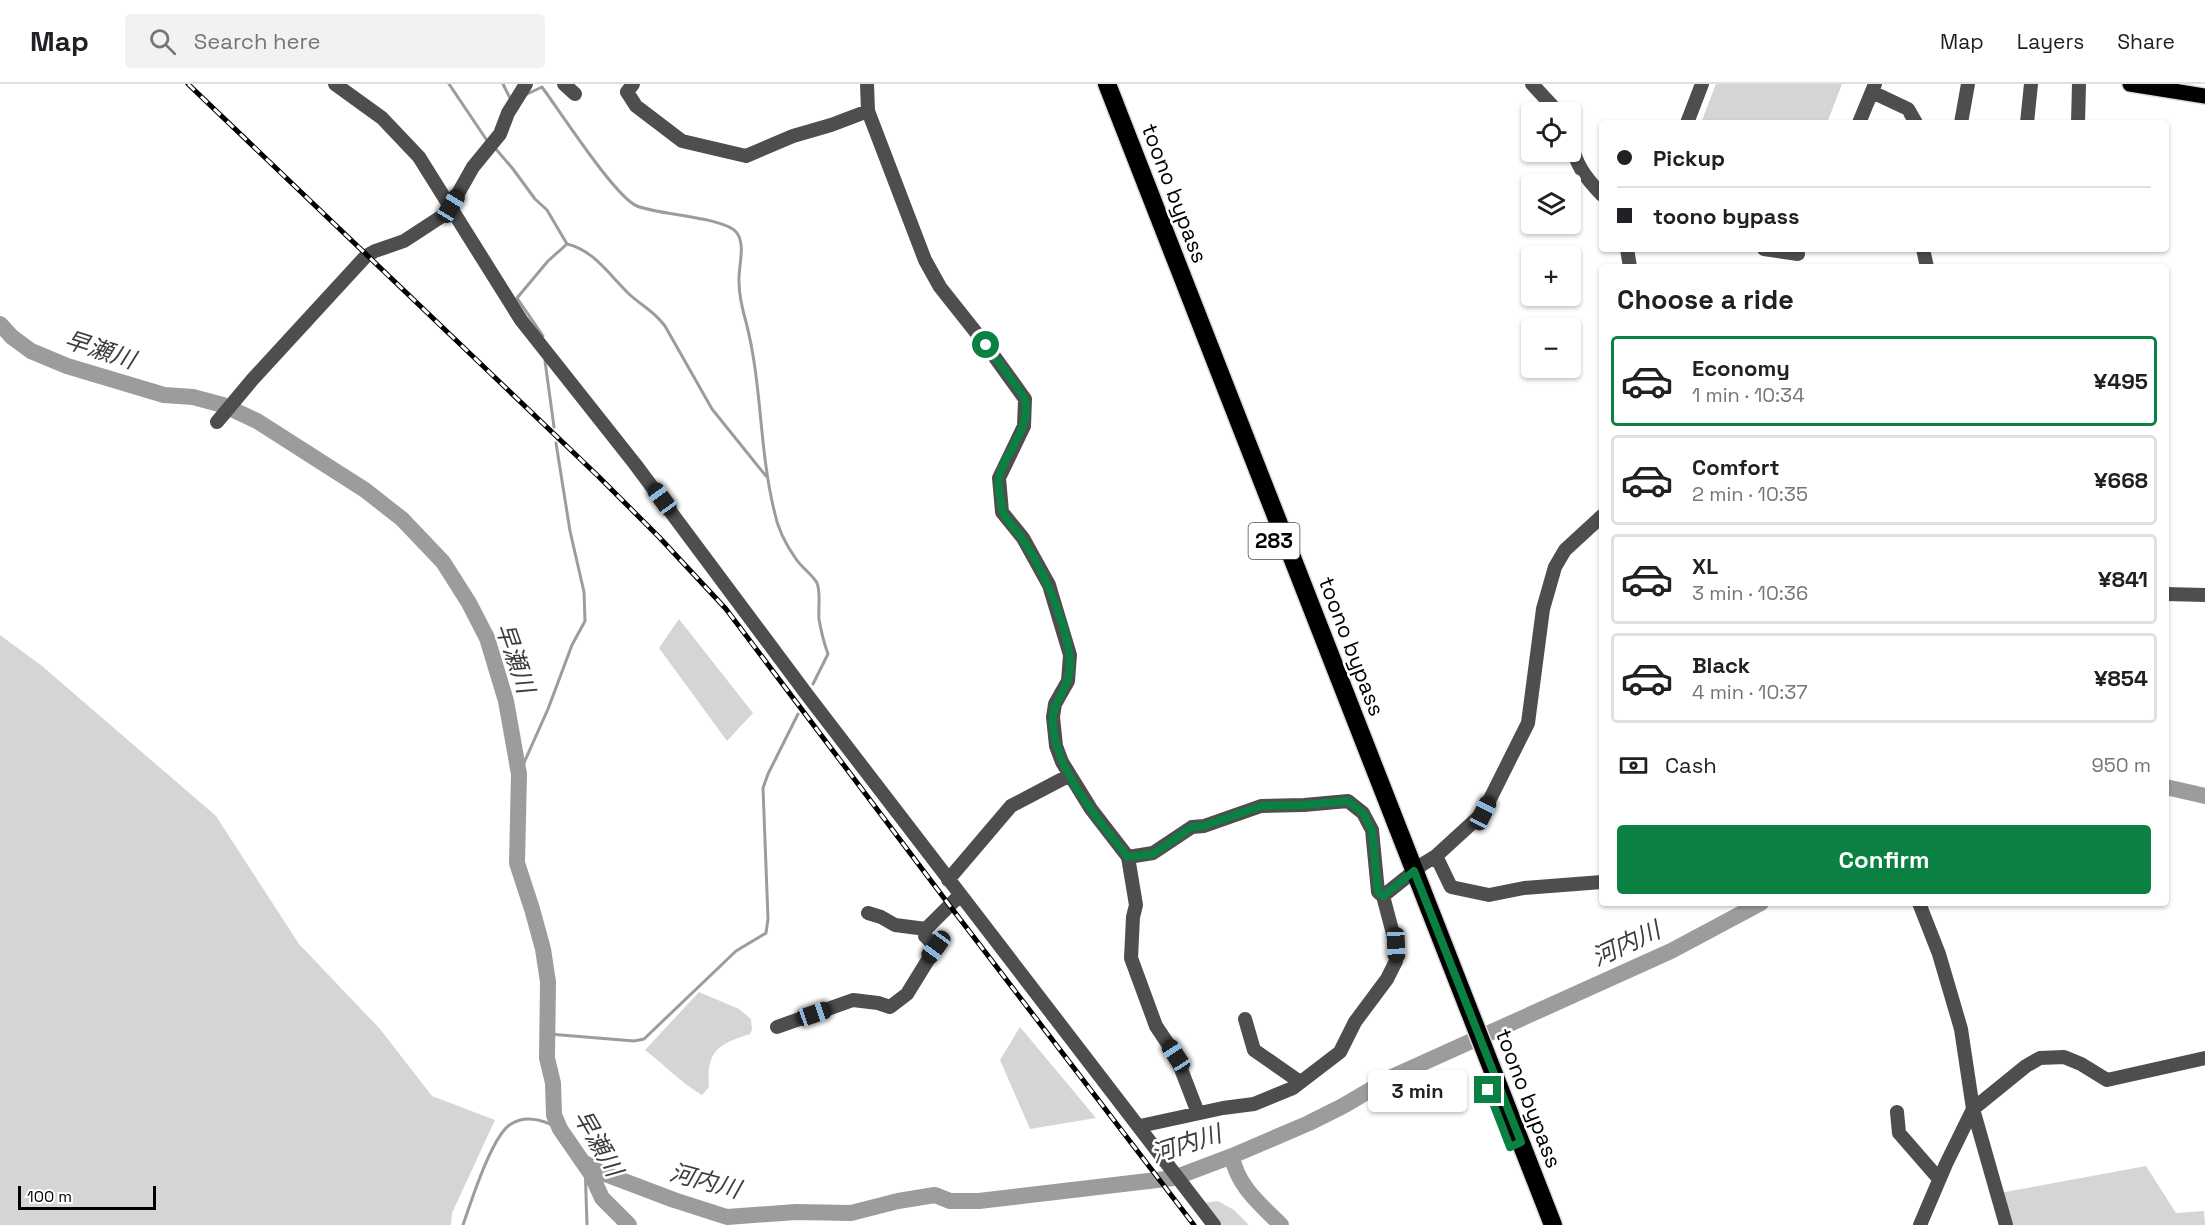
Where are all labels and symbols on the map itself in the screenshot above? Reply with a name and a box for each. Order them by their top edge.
street label: toono bypass [1136,119,1214,267]
car [434,186,468,226]
water label: 早瀬川 [61,324,142,376]
route start [972,331,999,358]
car [644,479,680,519]
road number: 283 [1248,523,1300,559]
street label: toono bypass [1313,572,1391,720]
water label: 早瀬川 [489,619,543,700]
car [1467,793,1499,833]
water label: 河内川 [1587,913,1668,973]
car [918,927,954,967]
car [1386,927,1406,963]
car [794,1000,834,1028]
street label: toono bypass [1490,1024,1568,1172]
car [1159,1036,1193,1076]
callout: 3 min [1368,1069,1467,1111]
route end [1474,1076,1501,1103]
water label: 早瀬川 [567,1104,631,1184]
water label: 河内川 [1147,1117,1228,1169]
water label: 河内川 [666,1156,747,1206]
scale bar [18,1183,156,1210]

